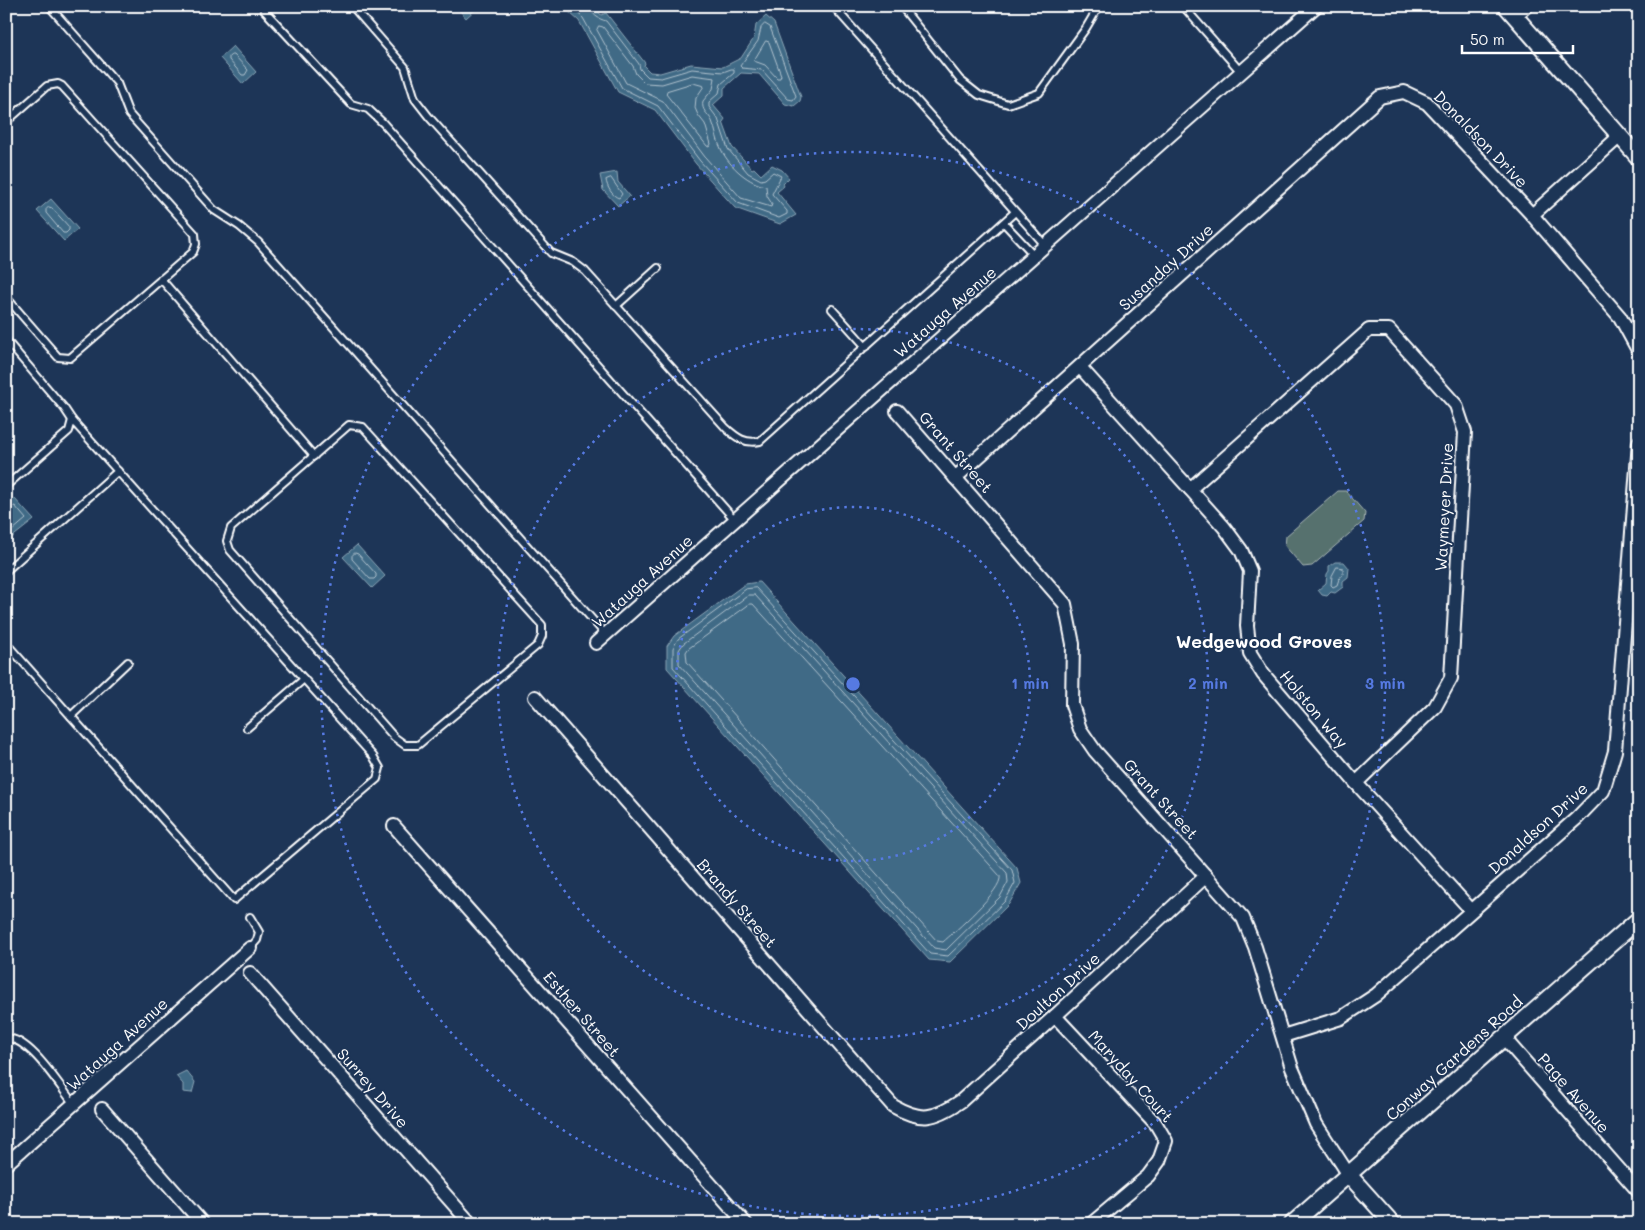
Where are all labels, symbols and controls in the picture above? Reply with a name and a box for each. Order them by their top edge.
scale bar [1462,22,1574,54]
text: 50 m [1470,29,1505,49]
street label: Donaldson Drive [1430,86,1533,192]
street label: Susanday Drive [1114,219,1217,315]
street label: Watauga Avenue [889,261,1000,362]
street label: Grant Street [915,406,998,497]
street label: Waymeyer Drive [1430,442,1457,572]
street label: Watauga Avenue [587,529,697,632]
district label: Wedgewood Groves [1176,629,1352,653]
street label: Holston Way [1276,665,1353,752]
text: 1 min [1011,673,1049,693]
text: 2 min [1188,673,1228,693]
text: 3 min [1365,673,1405,693]
centre of rings [844,675,862,693]
street label: Grant Street [1120,754,1203,844]
street label: Donaldson Drive [1483,777,1592,878]
street label: Brandy Street [693,854,782,952]
street label: Doulton Drive [1011,947,1104,1034]
street label: Esther Street [539,966,625,1061]
street label: Conway Gardens Road [1381,991,1527,1125]
street label: Watauga Avenue [62,992,172,1095]
street label: Maryday Court [1084,1025,1178,1126]
street label: Surrey Drive [333,1043,414,1132]
street label: Page Avenue [1534,1048,1615,1137]

